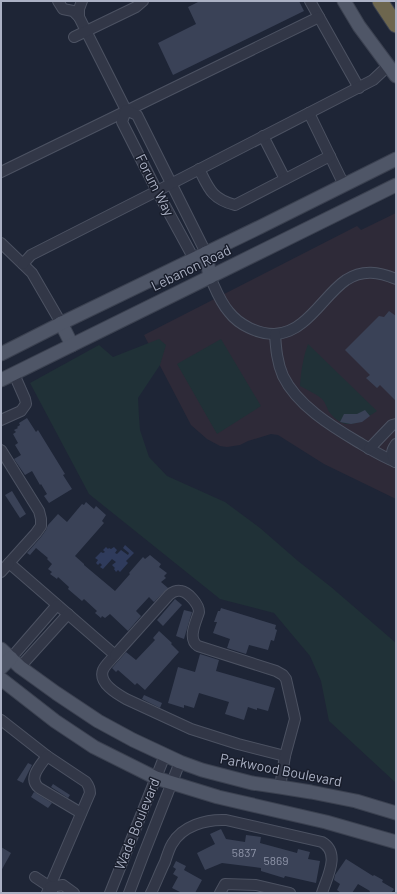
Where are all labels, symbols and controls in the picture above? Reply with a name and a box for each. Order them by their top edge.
street label: Forum Way [133,151,179,219]
street label: Lebanon Road [148,241,233,294]
street label: Parkwood Boulevard [219,749,343,790]
street label: Wade Boulevard [110,775,163,872]
house number: 5837 [232,845,256,859]
house number: 5869 [264,853,288,867]

